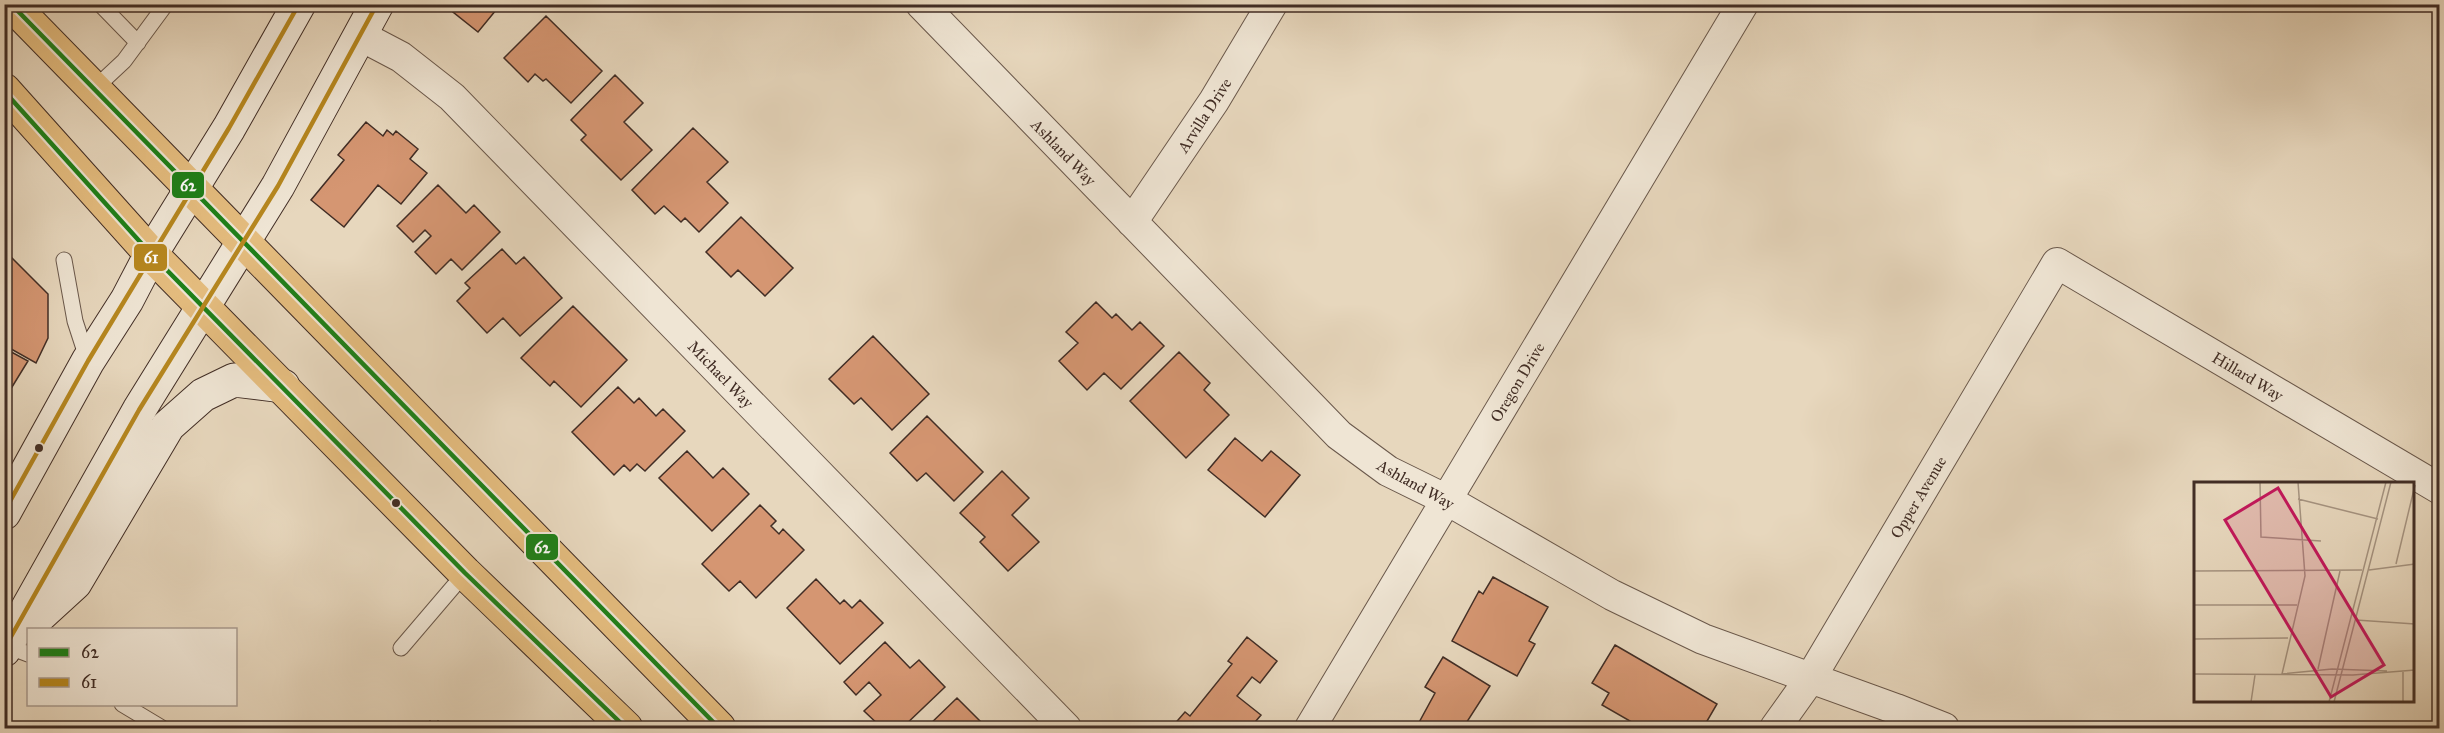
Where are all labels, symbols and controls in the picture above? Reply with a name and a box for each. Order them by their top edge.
street label: Arvilla Drive [1173,74,1236,157]
street label: Ashland Way [1027,114,1100,190]
line badge: 62 [171,171,205,199]
text: 62 [180,176,197,195]
line badge: 61 [133,243,168,272]
text: 61 [144,248,159,267]
street label: Michael Way [684,337,758,412]
street label: Oregon Drive [1486,339,1550,426]
street label: Hillard Way [2209,348,2287,405]
unlabelled marker [33,442,45,454]
street label: Opper Avenue [1887,452,1951,542]
street label: Ashland Way [1373,455,1458,514]
inset map [2194,482,2414,703]
unlabelled marker [390,497,402,509]
line badge: 62 [525,533,559,561]
text: 62 [534,538,551,557]
legend [27,628,237,706]
text: 62 [81,641,99,663]
text: 61 [81,671,97,693]

